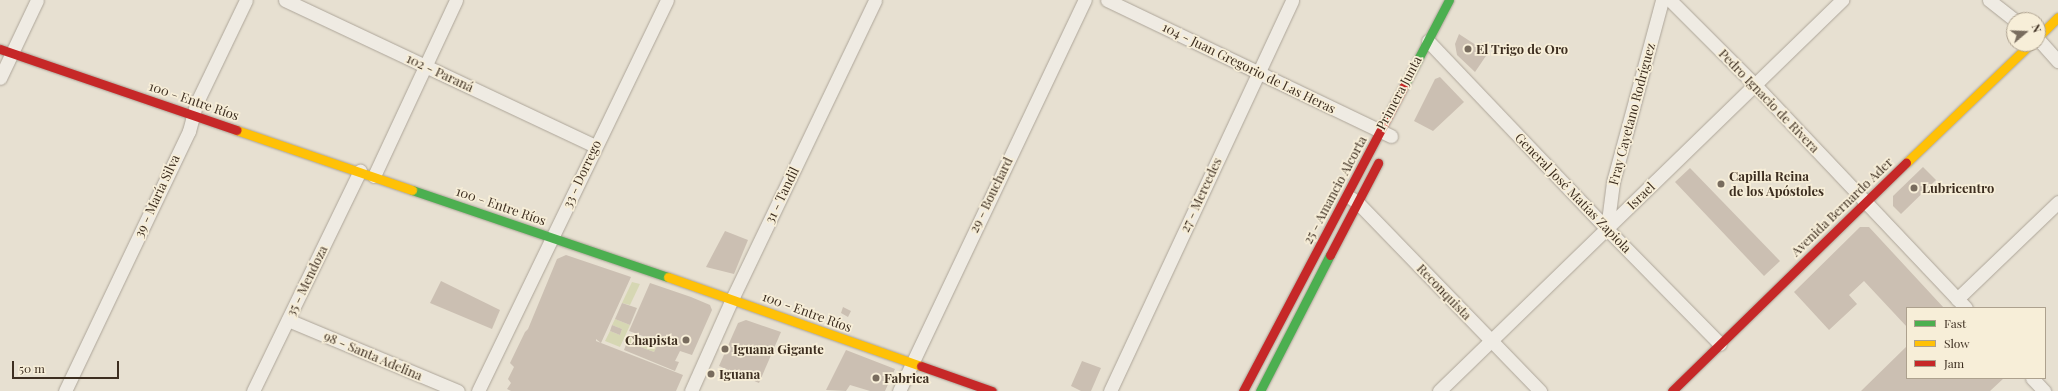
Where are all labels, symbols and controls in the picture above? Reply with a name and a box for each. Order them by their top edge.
north arrow [2006,12,2046,52]
street label: 104 - Juan Gregorio de Las Heras [1160,19,1338,117]
text: N [2028,22,2045,34]
place label: El Trigo de Oro [1476,41,1568,57]
street label: Fray Cayetano Rodríguez [1605,41,1659,187]
marker: El Trigo de Oro [1463,44,1473,54]
street label: Pedro Ignacio de Rivera [1715,46,1823,156]
street label: 102 - Paraná [404,51,476,95]
street label: Primera Junta [1373,53,1425,133]
street label: 100 - Entre Ríos [147,78,241,124]
street label: General José Matías Zapiola [1512,130,1634,256]
street label: 25 - Amancio Alcorta [1300,133,1370,247]
street label: 33 - Dorrego [560,138,604,210]
street label: 39 - María Silva [131,152,183,240]
street label: Avenida Bernardo Ader [1788,154,1896,260]
street label: 29 - Bouchard [966,155,1016,235]
street label: 27 - Mercedes [1177,155,1225,235]
street label: 31 - Tandil [762,164,802,226]
place label: Capilla Reina de los Apóstoles [1729,169,1825,200]
street label: Israel [1624,179,1658,213]
marker: Capilla Reina de los Apóstoles [1716,179,1726,189]
place label: Lubricentro [1922,180,1994,196]
street label: 100 - Entre Ríos [454,183,548,229]
marker: Lubricentro [1909,183,1919,193]
street label: 35 - Mendoza [283,243,331,319]
street label: Reconquista [1413,261,1475,323]
street label: 100 - Entre Ríos [760,289,854,335]
legend [1906,307,2046,379]
text: Fast [1944,315,1966,331]
street label: 98 - Santa Adelina [321,328,425,384]
place label: Chapista [625,332,678,348]
marker: Chapista [681,335,691,345]
text: Slow [1944,335,1970,351]
place label: Iguana Gigante [733,341,824,357]
marker: Iguana Gigante [720,344,730,354]
scale bar [14,353,121,379]
text: Jam [1944,355,1964,371]
text: 50 m [19,360,45,376]
place label: Iguana [719,366,760,382]
marker: Iguana [706,369,716,379]
place label: Fabrica [884,370,929,386]
marker: Fabrica [871,373,881,383]

